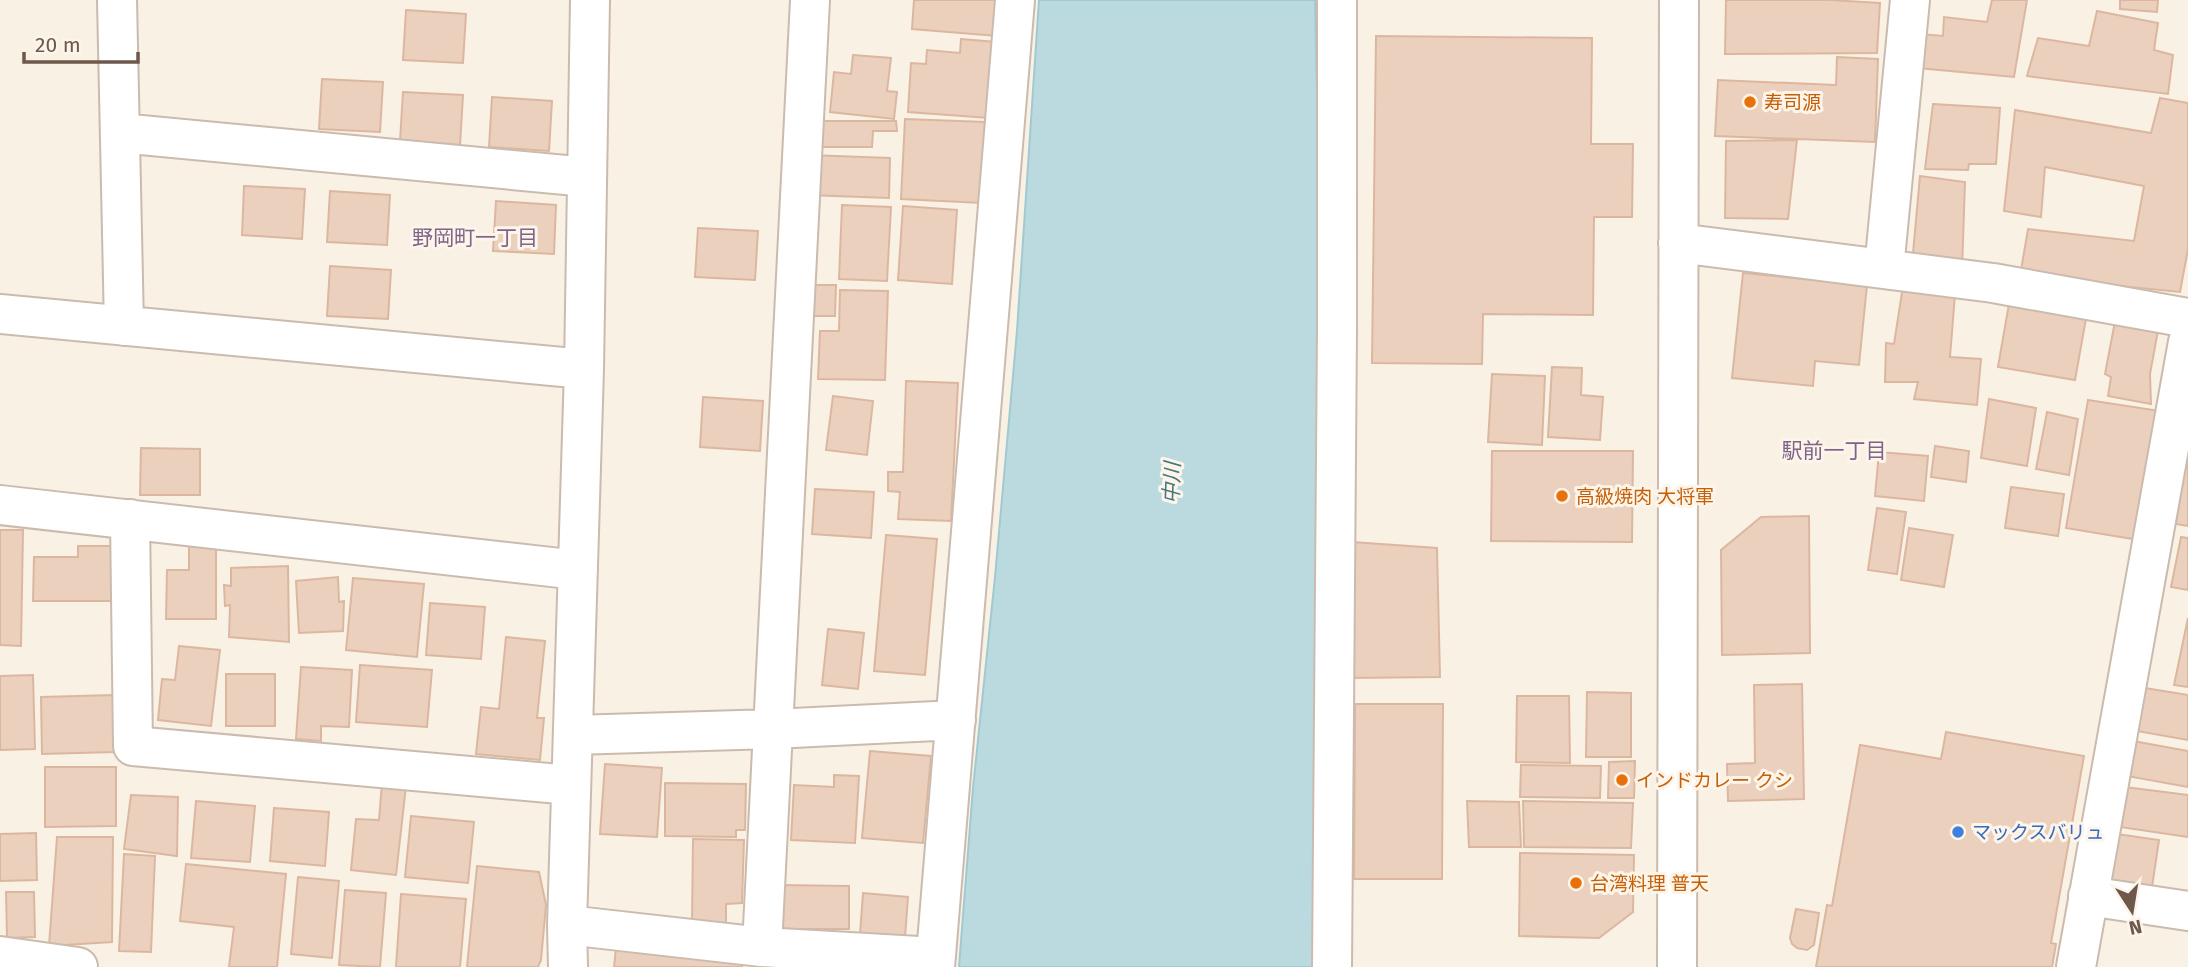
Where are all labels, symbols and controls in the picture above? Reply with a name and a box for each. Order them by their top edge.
scale bar [24,21,138,65]
text: 20 m [35,32,81,58]
place label: 寿司源 [1764,91,1821,114]
marker: 寿司源 [1742,94,1758,110]
district label: 野岡町一丁目 [412,225,538,251]
district label: 駅前一丁目 [1782,438,1887,464]
water label: 中川 [1158,460,1186,504]
place label: 高級焼肉 大将軍 [1576,485,1714,508]
marker: 高級焼肉 大将軍 [1554,488,1570,504]
place label: インドカレー クシ [1636,769,1793,792]
marker: インドカレー クシ [1614,772,1630,788]
place label: マックスバリュ [1972,821,2104,844]
marker: マックスバリュ [1950,824,1966,840]
place label: 台湾料理 普天 [1590,872,1709,895]
marker: 台湾料理 普天 [1568,875,1584,891]
north arrow [2097,876,2167,946]
text: N [2127,915,2144,940]

